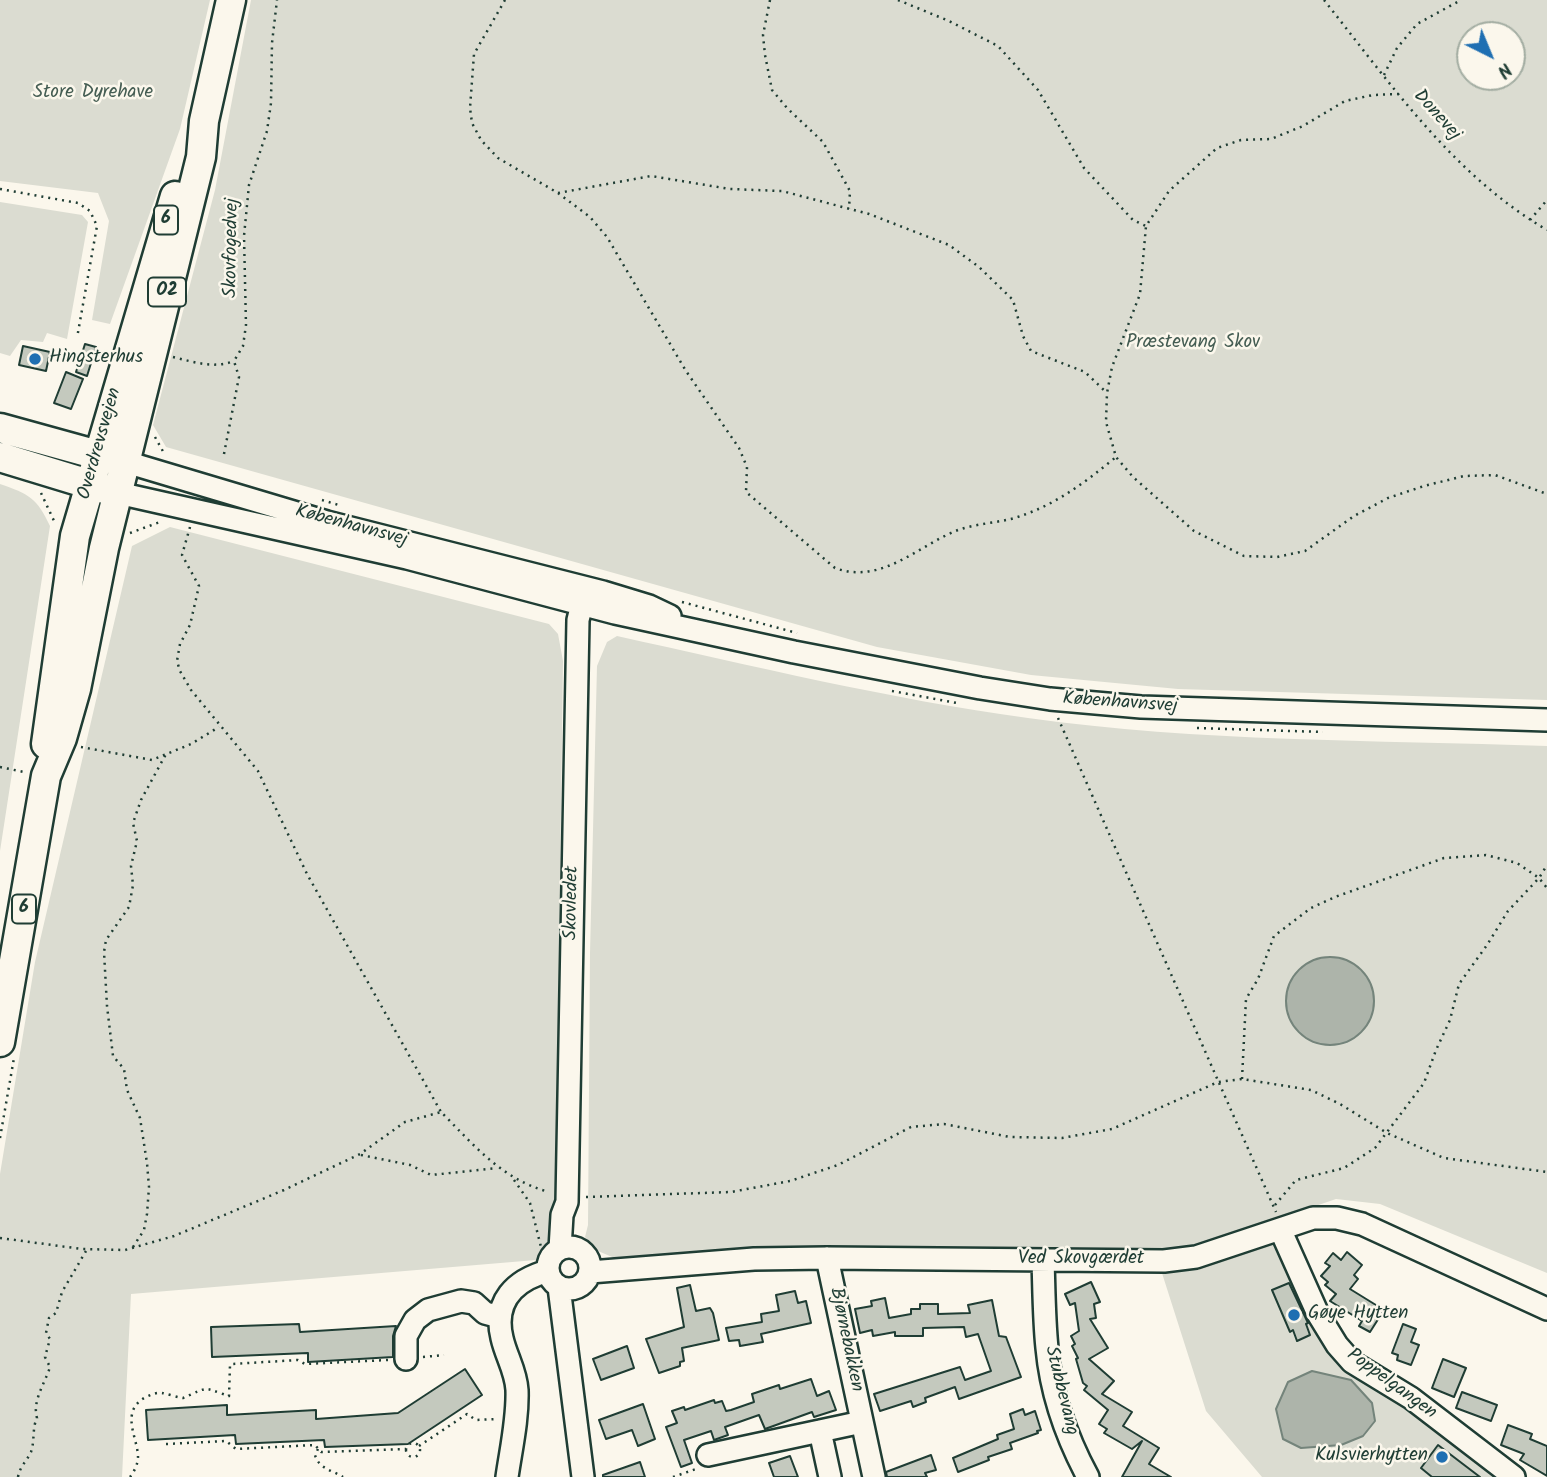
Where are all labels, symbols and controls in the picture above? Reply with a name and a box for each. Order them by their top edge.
north arrow [1456,21,1526,91]
text: N [1489,55,1519,85]
park label: Store Dyrehave [33,83,153,105]
street label: Donevej [1407,86,1465,146]
street label: Skovfogedvej [221,198,245,298]
road number: 6 [154,205,178,234]
road number: O2 [148,278,186,306]
park label: Præstevang Skov [1126,333,1260,355]
place label: Hingsterhus [49,348,143,370]
marker: Hingsterhus [27,351,43,367]
street label: Overdrevsvejen [74,386,128,502]
street label: Københavnsvej [292,501,410,553]
street label: Københavnsvej [1062,689,1178,719]
street label: Skovledet [561,866,585,940]
road number: 6 [12,894,36,924]
street label: Ved Skovgærdet [1018,1249,1144,1271]
street label: Bjørnebakken [823,1286,867,1394]
place label: Gøye Hytten [1308,1304,1408,1326]
marker: Gøye Hytten [1286,1307,1302,1323]
street label: Stubbevang [1038,1344,1082,1438]
street label: Poppelgangen [1341,1345,1441,1425]
place label: Kulsvierhytten [1315,1446,1428,1468]
marker: Kulsvierhytten [1434,1449,1450,1465]

